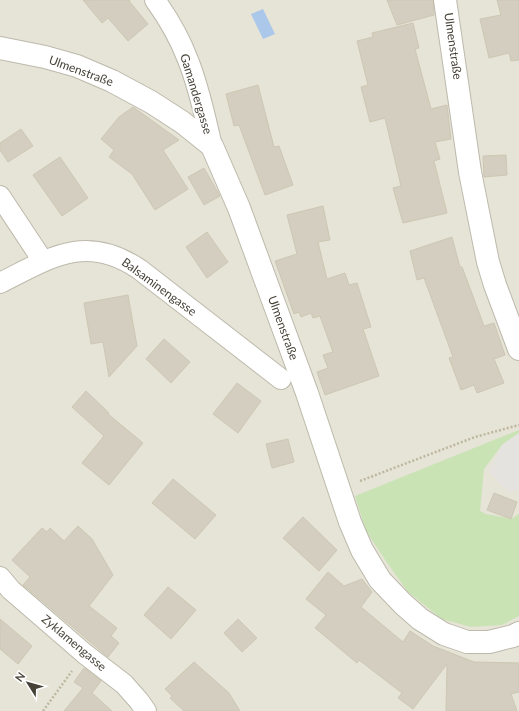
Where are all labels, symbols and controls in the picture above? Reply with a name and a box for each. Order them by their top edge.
street label: Ulmenstraße [441,11,466,80]
street label: Ulmenstraße [47,52,115,89]
street label: Gamandergasse [177,52,216,136]
street label: Balsaminengasse [119,254,200,319]
street label: Ulmenstraße [265,294,302,362]
street label: Zyklamengasse [39,611,110,674]
north arrow [8,663,48,703]
text: N [12,669,27,684]

